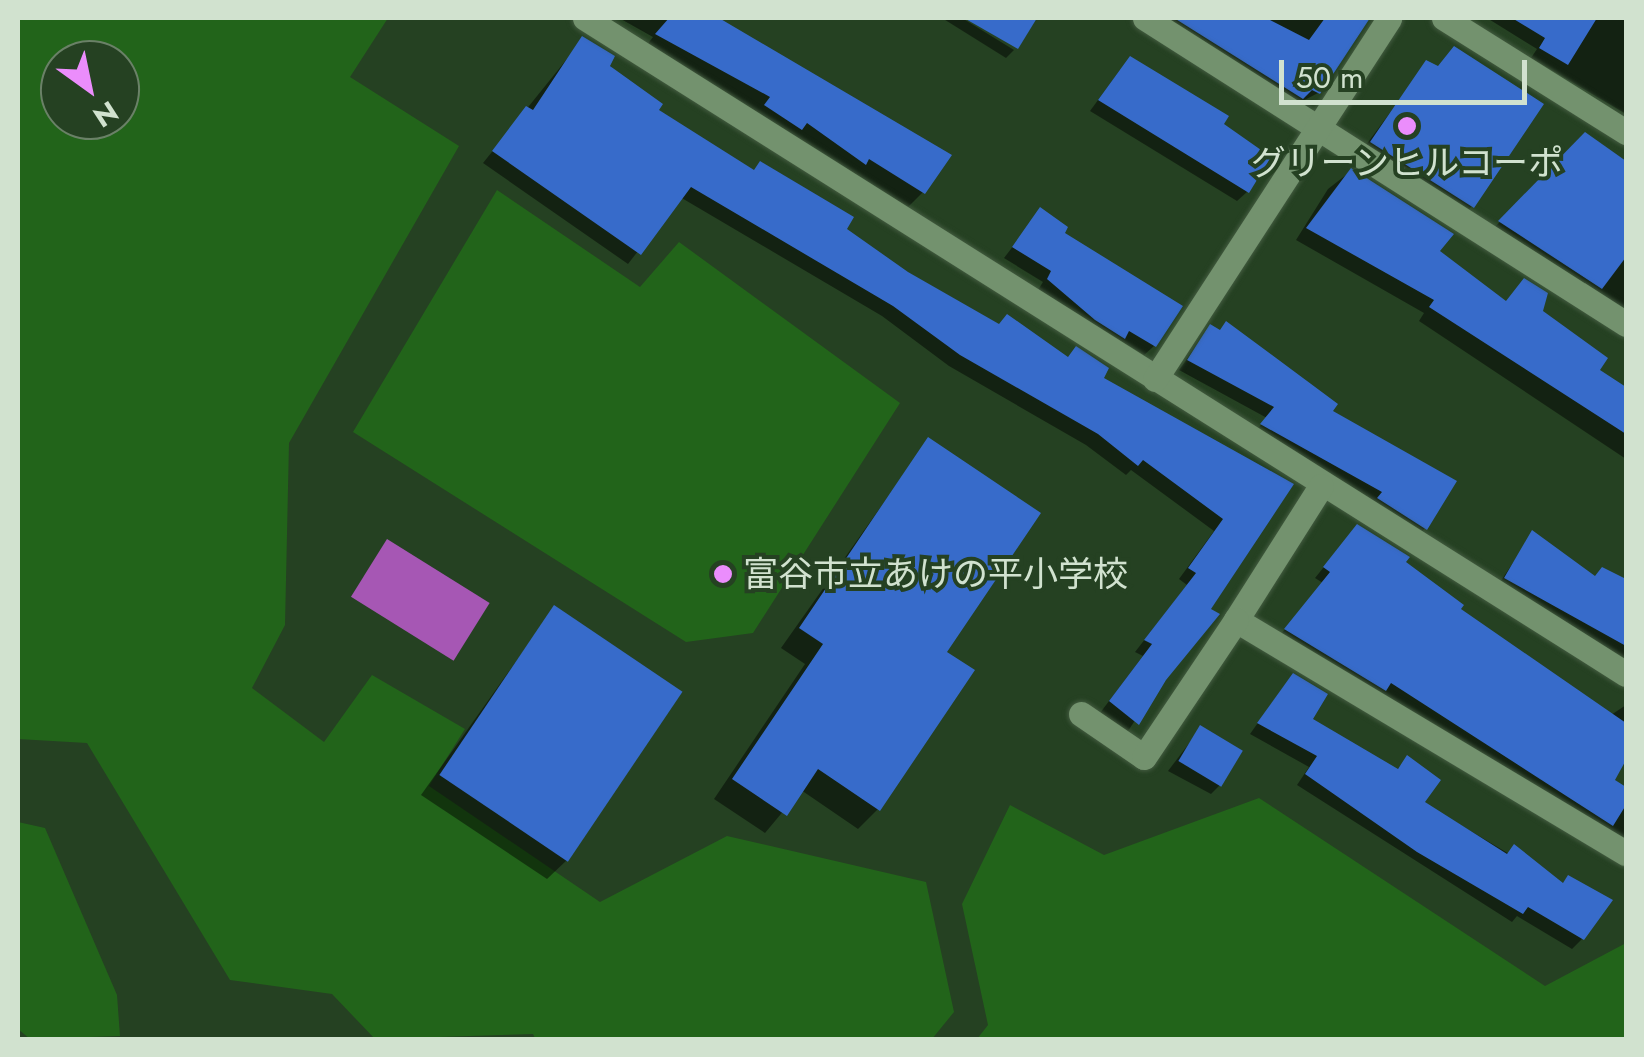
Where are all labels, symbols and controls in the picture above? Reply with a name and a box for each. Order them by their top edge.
north arrow [40,40,140,140]
scale bar [1284,40,1532,102]
text: 50 m [1296,56,1363,99]
text: N [85,91,126,137]
marker: グリーンヒルコーポ [1396,115,1418,137]
place label: グリーンヒルコーポ [1250,142,1564,184]
place label: 富谷市立あけの平小学校 [743,553,1128,595]
marker: 富谷市立あけの平小学校 [712,563,734,585]

